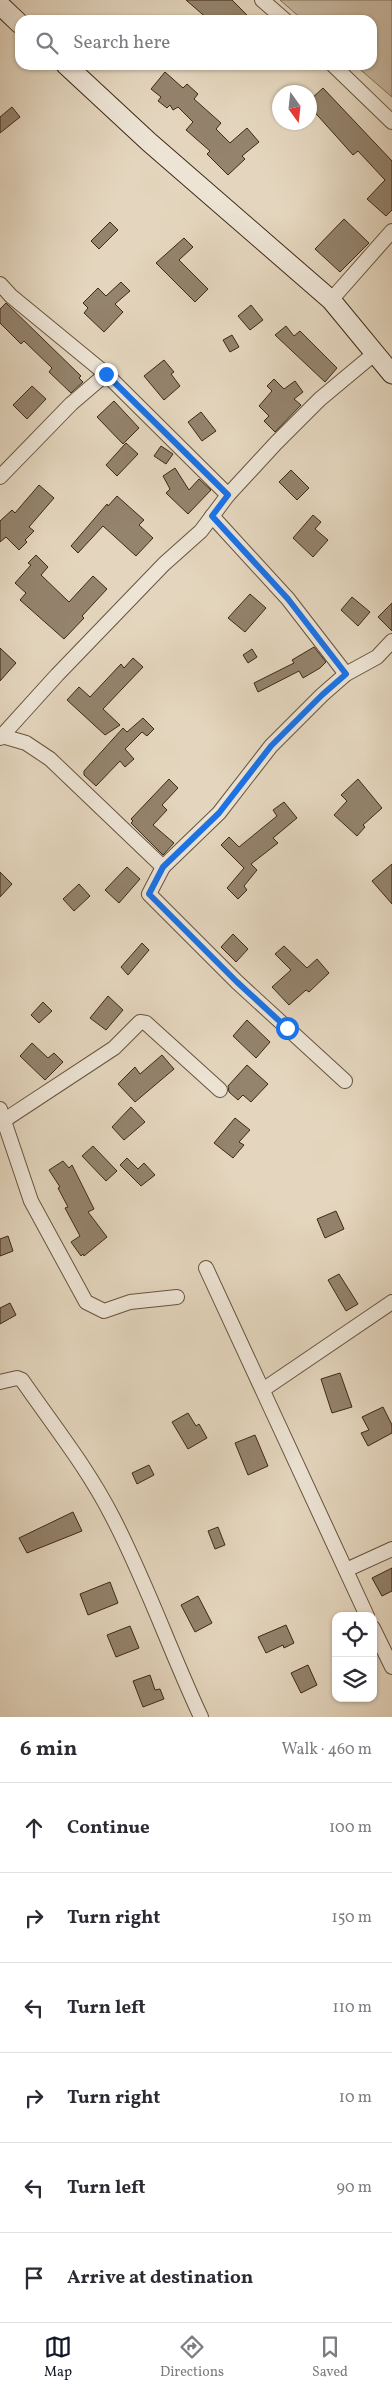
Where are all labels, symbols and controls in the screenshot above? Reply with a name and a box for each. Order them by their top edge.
search box [15,15,377,70]
icon: search [33,29,61,57]
text: Search here [73,30,170,56]
north arrow [272,85,317,130]
route end [95,363,118,386]
route start [276,1017,299,1040]
map controls [332,1612,377,1702]
button: locate [332,1612,377,1657]
button: layers [332,1657,377,1702]
text: 6 min [20,1735,77,1764]
text: Walk · 460 m [282,1739,372,1761]
icon: ahead [20,1814,48,1842]
text: Continue [67,1815,150,1841]
text: 100 m [329,1817,372,1839]
icon: right [20,1904,48,1932]
text: Turn right [67,1905,160,1931]
text: 150 m [331,1907,372,1929]
icon: left [20,1994,48,2022]
text: Turn left [67,1995,146,2021]
text: 110 m [333,1997,372,2019]
icon: right [20,2084,48,2112]
text: Turn right [67,2085,160,2111]
text: 10 m [339,2087,372,2109]
icon: left [20,2174,48,2202]
text: Turn left [67,2175,146,2201]
text: 90 m [336,2177,372,2199]
icon: arrive [20,2264,48,2292]
text: Arrive at destination [67,2265,253,2291]
tab: Map [44,2333,72,2382]
tab: Directions [160,2333,224,2382]
tab: Saved [312,2333,348,2382]

